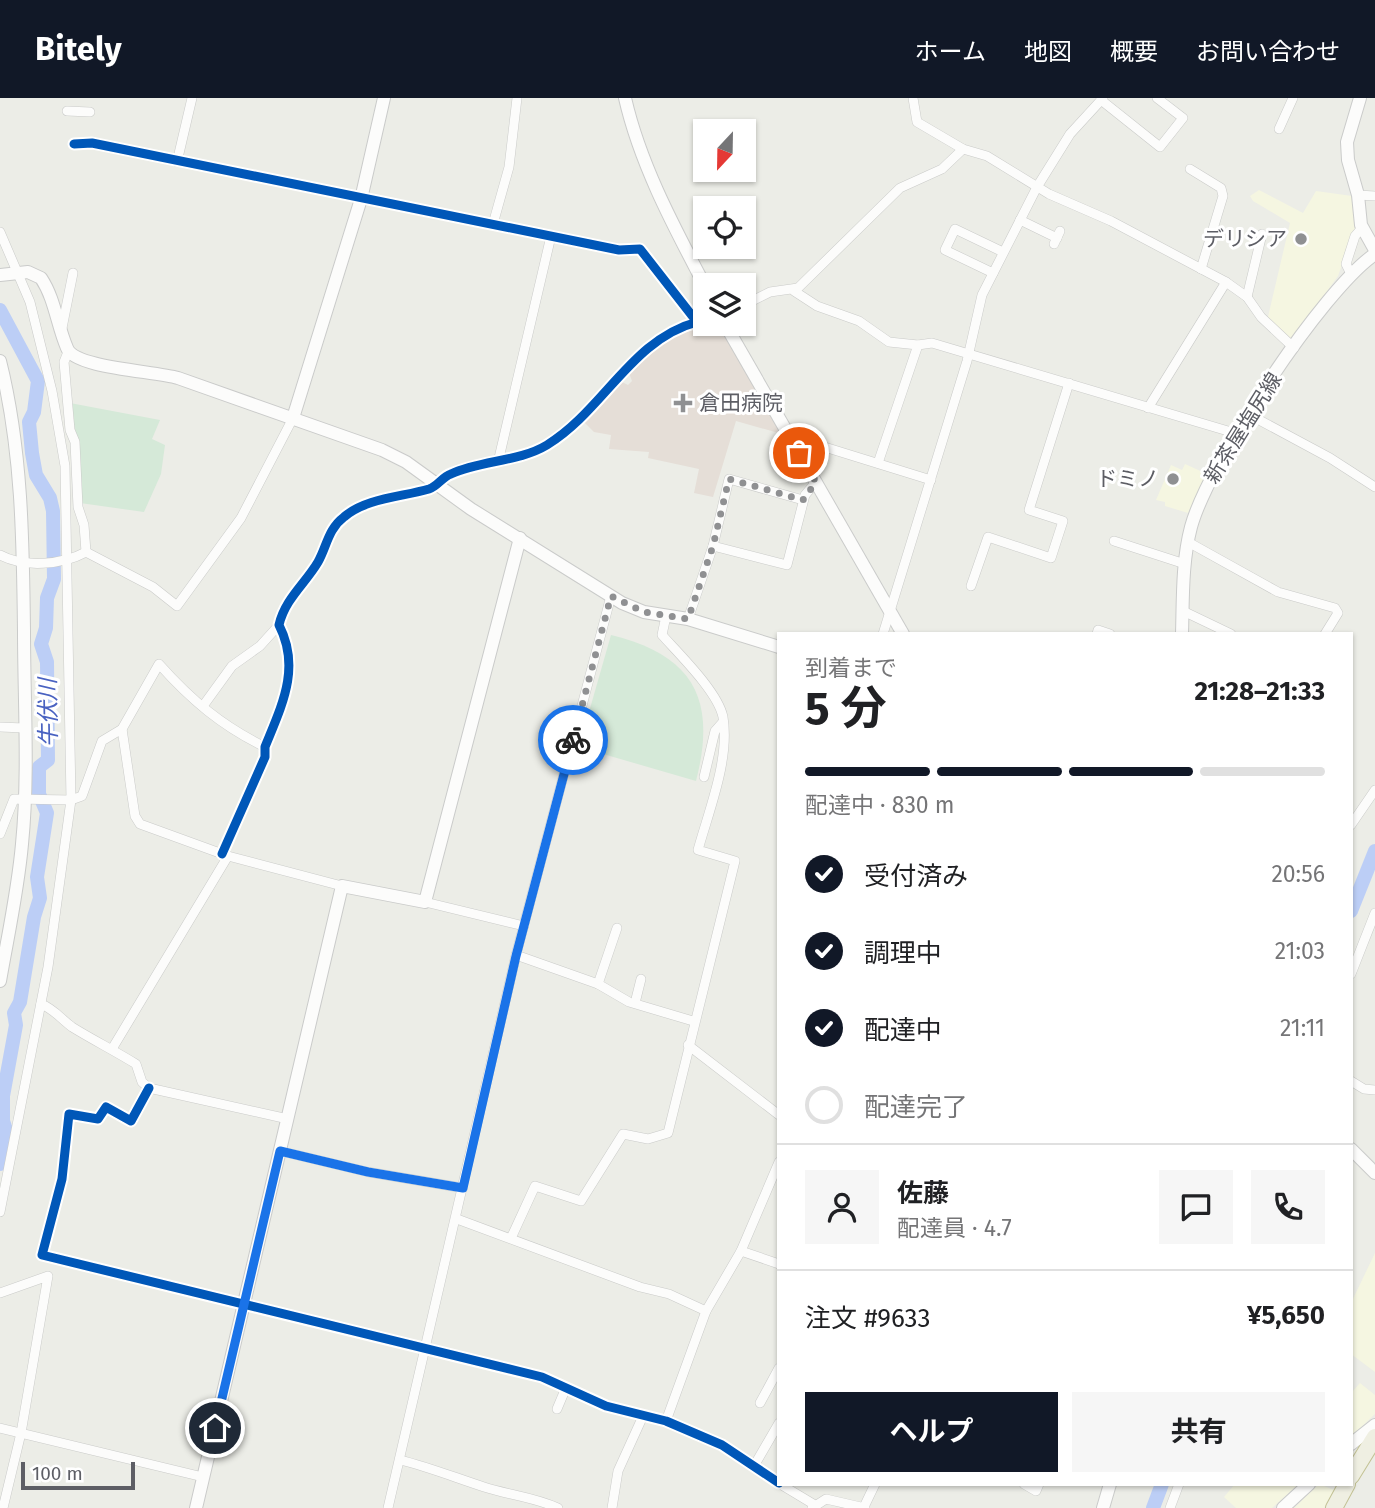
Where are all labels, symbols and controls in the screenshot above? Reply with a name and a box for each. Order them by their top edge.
text: Bitely [35,29,122,69]
text: ホーム [915,38,986,66]
text: 地図 [1024,38,1072,66]
text: 概要 [1110,38,1158,66]
text: お問い合わせ [1196,38,1340,66]
north arrow [693,119,756,182]
map controls [693,119,756,336]
button: locate [693,196,756,259]
place label: デリシア [1203,226,1287,252]
marker: デリシア [1293,231,1309,247]
button: layers [693,273,756,336]
street label: 新茶屋塩尻線 [1199,368,1287,488]
place label: 倉田病院 [699,390,783,416]
marker: 倉田病院 [673,393,693,413]
pin [769,423,829,483]
icon: bag [780,434,818,472]
place label: ドミノ [1096,466,1159,492]
marker: ドミノ [1165,471,1181,487]
text: 到着まで [805,654,897,682]
water label: 牛伏川 [33,675,63,748]
text: 21:28–21:33 [1194,676,1325,707]
text: 5 分 [805,681,887,736]
courier [538,705,608,775]
icon: bike [554,721,592,759]
text: 配達中 · 830 m [805,791,955,819]
icon: check [805,855,843,893]
text: 20:56 [1271,860,1325,888]
text: 受付済み [864,861,968,892]
icon: check [805,932,843,970]
text: 21:03 [1275,937,1325,965]
text: 調理中 [864,938,942,969]
icon: check [805,1009,843,1047]
text: 21:11 [1280,1014,1325,1042]
text: 配達中 [864,1015,942,1046]
text: 配達完了 [864,1092,968,1123]
button: person [805,1170,879,1244]
button: chat [1159,1170,1233,1244]
button: phone [1251,1170,1325,1244]
text: 佐藤 [897,1178,949,1209]
text: 配達員 · 4.7 [897,1214,1012,1242]
text: ¥5,650 [1247,1300,1325,1331]
text: 注文 #9633 [805,1303,931,1334]
button: ヘルプ [805,1392,1058,1472]
button: 共有 [1072,1392,1325,1472]
pin [185,1398,245,1458]
icon: home [196,1409,234,1447]
scale bar [21,1459,135,1491]
text: 100 m [32,1462,83,1485]

